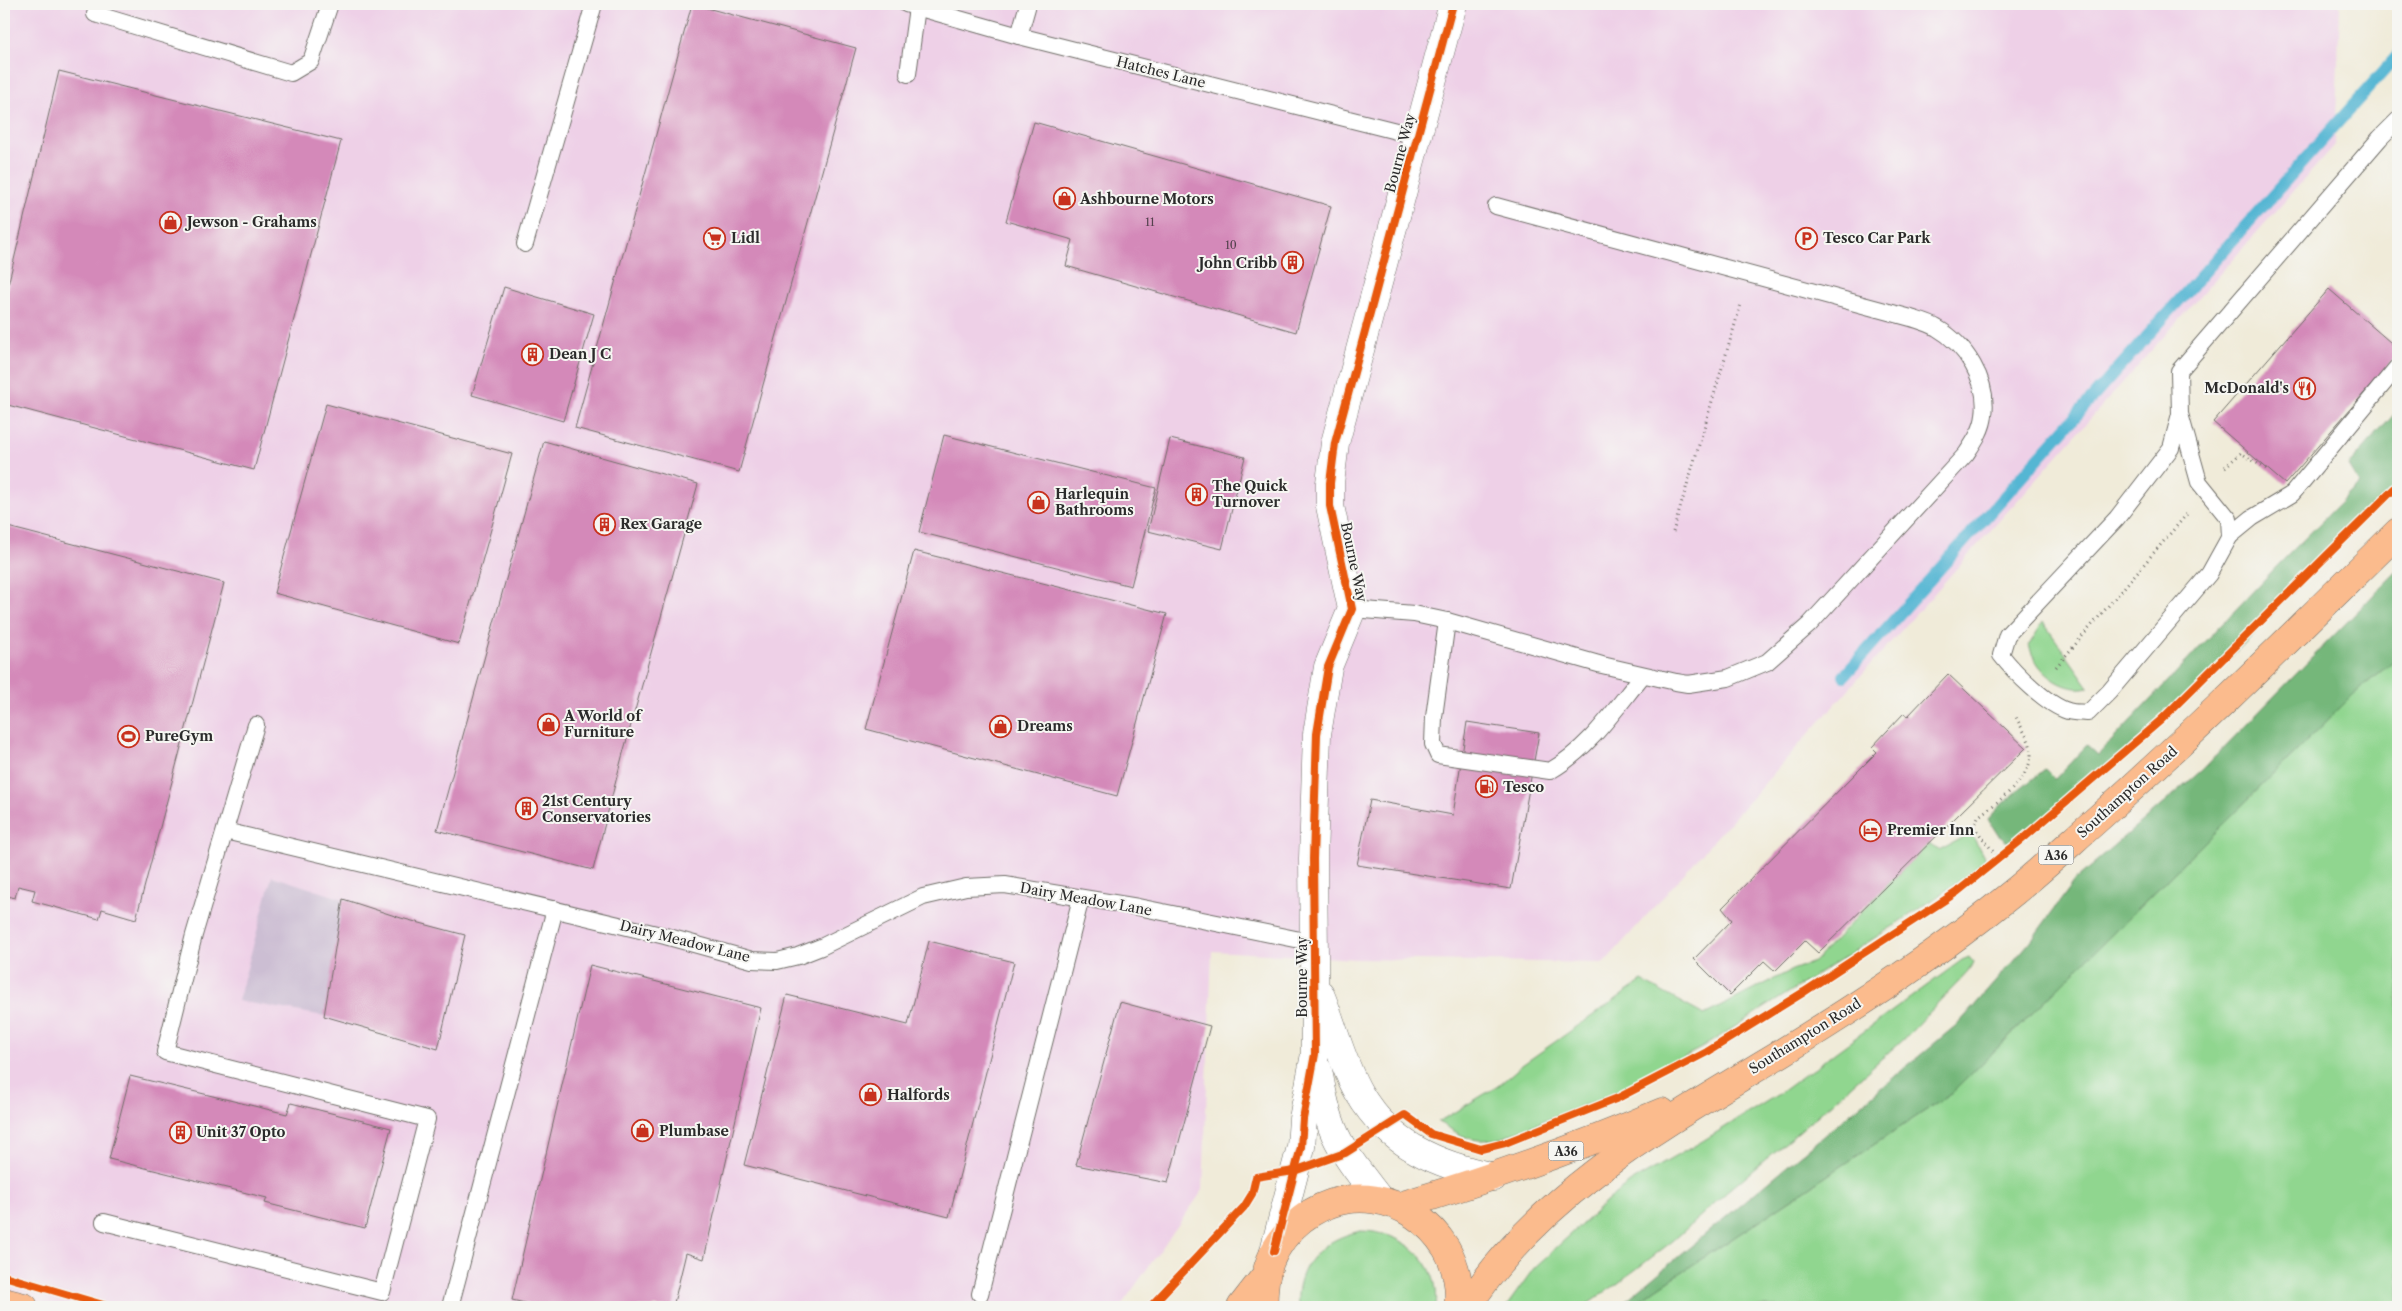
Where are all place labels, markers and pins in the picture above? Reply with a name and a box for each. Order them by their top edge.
shop icon: Ashbourne Motors [1052,187,1076,211]
place label: Ashbourne Motors [1079,190,1214,208]
shop icon: Jewson - Grahams [159,210,183,234]
place label: Jewson - Grahams [184,213,317,231]
supermarket icon: Lidl [703,226,727,250]
parking icon: Tesco Car Park [1795,226,1819,250]
place label: Lidl [731,229,760,247]
place label: Tesco Car Park [1823,229,1931,247]
building icon: John Cribb [1281,251,1305,275]
place label: John Cribb [1196,254,1277,272]
building icon: Dean J C [521,342,545,366]
place label: Dean J C [549,345,611,363]
restaurant icon: McDonald's [2293,376,2317,400]
place label: McDonald's [2204,379,2289,397]
place label: The Quick Turnover [1212,477,1288,511]
building icon: The Quick Turnover [1184,482,1208,506]
place label: Harlequin Bathrooms [1055,485,1134,519]
shop icon: Harlequin Bathrooms [1027,490,1051,514]
building icon: Rex Garage [592,512,616,536]
place label: Rex Garage [620,515,702,533]
place label: A World of Furniture [563,707,643,741]
shop icon: A World of Furniture [536,712,560,736]
shop icon: Dreams [989,714,1013,738]
place label: Dreams [1017,717,1073,735]
sports icon: PureGym [117,724,141,748]
place label: PureGym [145,727,213,745]
fuel station icon: Tesco [1475,775,1499,799]
place label: Tesco [1503,778,1544,796]
place label: 21st Century Conservatories [542,792,651,826]
building icon: 21st Century Conservatories [514,797,538,821]
hotel icon: Premier Inn [1859,818,1883,842]
place label: Premier Inn [1887,821,1975,839]
shop icon: Halfords [859,1083,883,1107]
place label: Halfords [887,1086,950,1104]
shop icon: Plumbase [631,1119,655,1143]
building icon: Unit 37 Opto [168,1120,192,1144]
place label: Plumbase [659,1122,729,1140]
place label: Unit 37 Opto [196,1123,286,1141]

